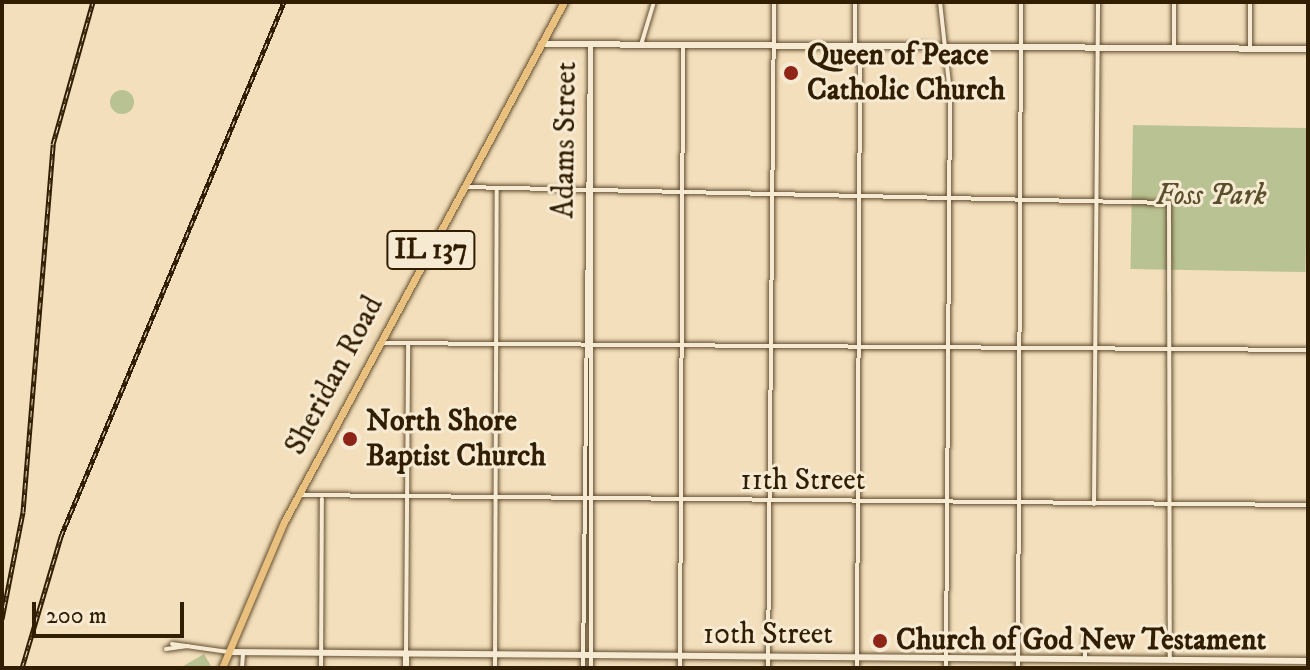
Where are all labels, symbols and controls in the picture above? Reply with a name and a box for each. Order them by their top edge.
place label: Queen of Peace Catholic Church [807,38,1005,108]
street label: Adams Street [547,61,585,219]
marker: Queen of Peace Catholic Church [782,64,800,82]
park label: Foss Park [1155,178,1267,214]
road number: IL 137 [385,226,477,274]
street label: Sheridan Road [278,290,392,462]
place label: North Shore Baptist Church [366,404,546,474]
marker: North Shore Baptist Church [341,430,359,448]
street label: 11th Street [741,463,865,499]
scale bar [36,586,188,636]
text: 200 m [46,601,107,631]
street label: 10th Street [703,617,833,653]
place label: Church of God New Testament [896,623,1266,659]
marker: Church of God New Testament [871,632,889,650]

